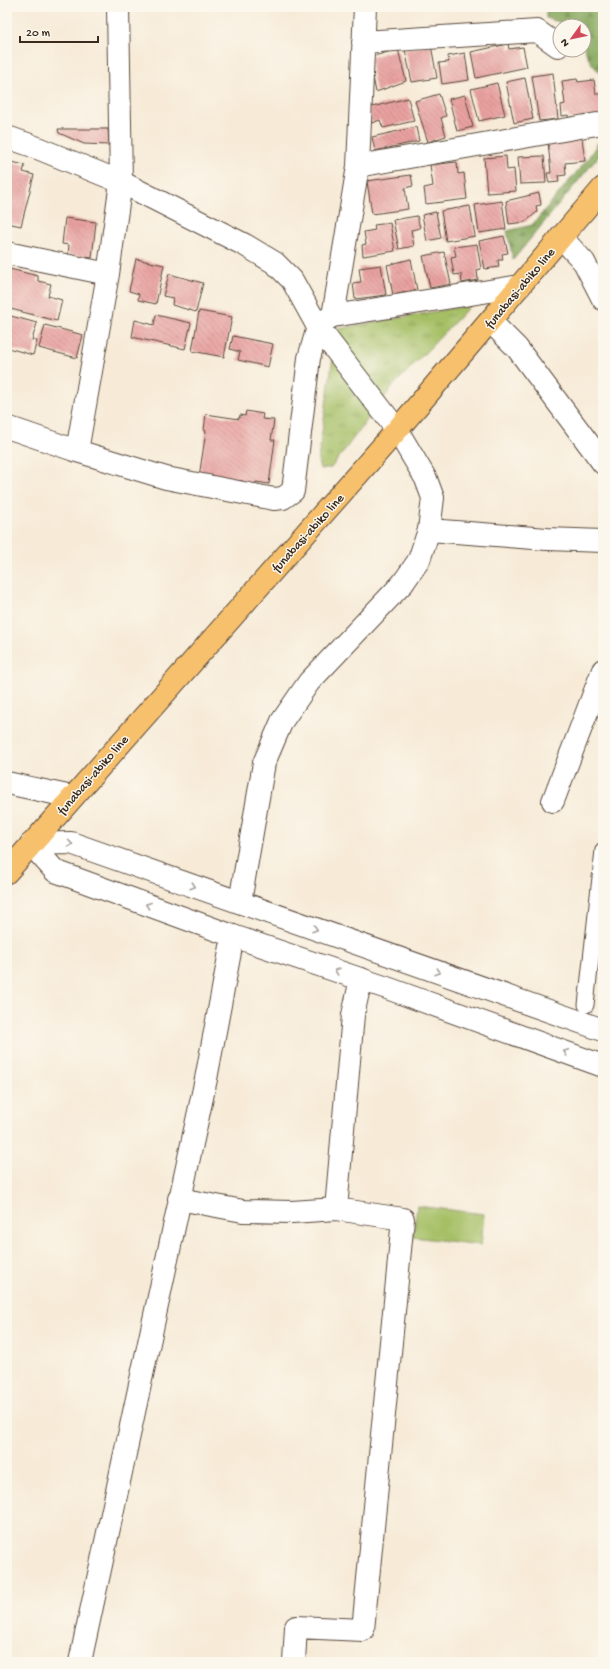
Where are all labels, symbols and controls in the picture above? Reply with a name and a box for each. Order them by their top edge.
scale bar [20,18,98,44]
north arrow [552,18,592,58]
text: 20 m [26,27,51,41]
text: N [558,36,572,49]
street label: funabasi-abiko line [482,245,559,333]
street label: funabasi-abiko line [269,491,348,577]
street label: funabasi-abiko line [55,733,133,819]
one-way arrow [67,840,73,849]
one-way arrow [189,881,196,890]
one-way arrow [145,901,152,910]
one-way arrow [312,924,319,933]
one-way arrow [334,967,341,976]
one-way arrow [434,967,441,976]
one-way arrow [563,1049,570,1057]

